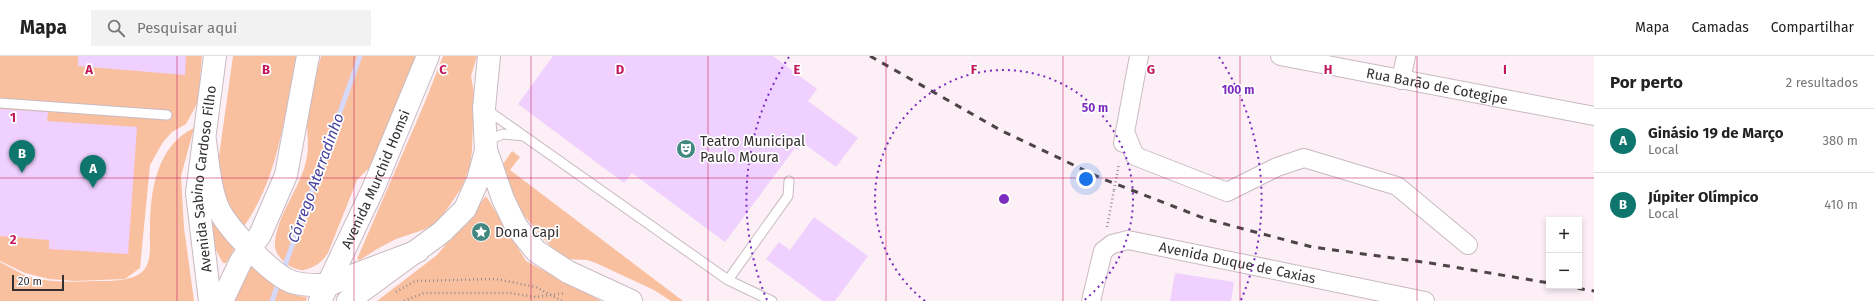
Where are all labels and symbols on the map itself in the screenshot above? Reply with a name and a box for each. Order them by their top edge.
text: A [84,62,93,77]
text: B [262,62,270,77]
text: C [439,62,447,77]
text: D [616,62,625,77]
text: E [794,62,801,77]
text: F [971,62,978,77]
text: G [1147,62,1155,77]
text: H [1324,62,1332,77]
text: I [1503,62,1507,77]
street label: Rua Barão de Cotegipe [1365,65,1509,108]
text: 100 m [1222,83,1254,97]
street label: Avenida Sabino Cardoso Filho [189,85,220,273]
text: 50 m [1082,101,1108,115]
street label: Avenida Murchid Homsi [338,107,414,251]
text: 1 [10,110,16,125]
water label: Córrego Aterradinho [284,111,348,245]
place label: Teatro Municipal Paulo Moura [700,133,805,166]
theatre icon: Teatro Municipal Paulo Moura [675,138,697,160]
pin: B [9,140,35,173]
pin: A [80,155,106,188]
your location [1076,169,1096,189]
centre of rings [997,192,1011,206]
place icon: Dona Capi [470,221,492,243]
place label: Dona Capi [495,224,559,241]
text: 2 [10,232,17,247]
street label: Avenida Duque de Caxias [1158,239,1317,287]
scale bar [12,273,64,292]

